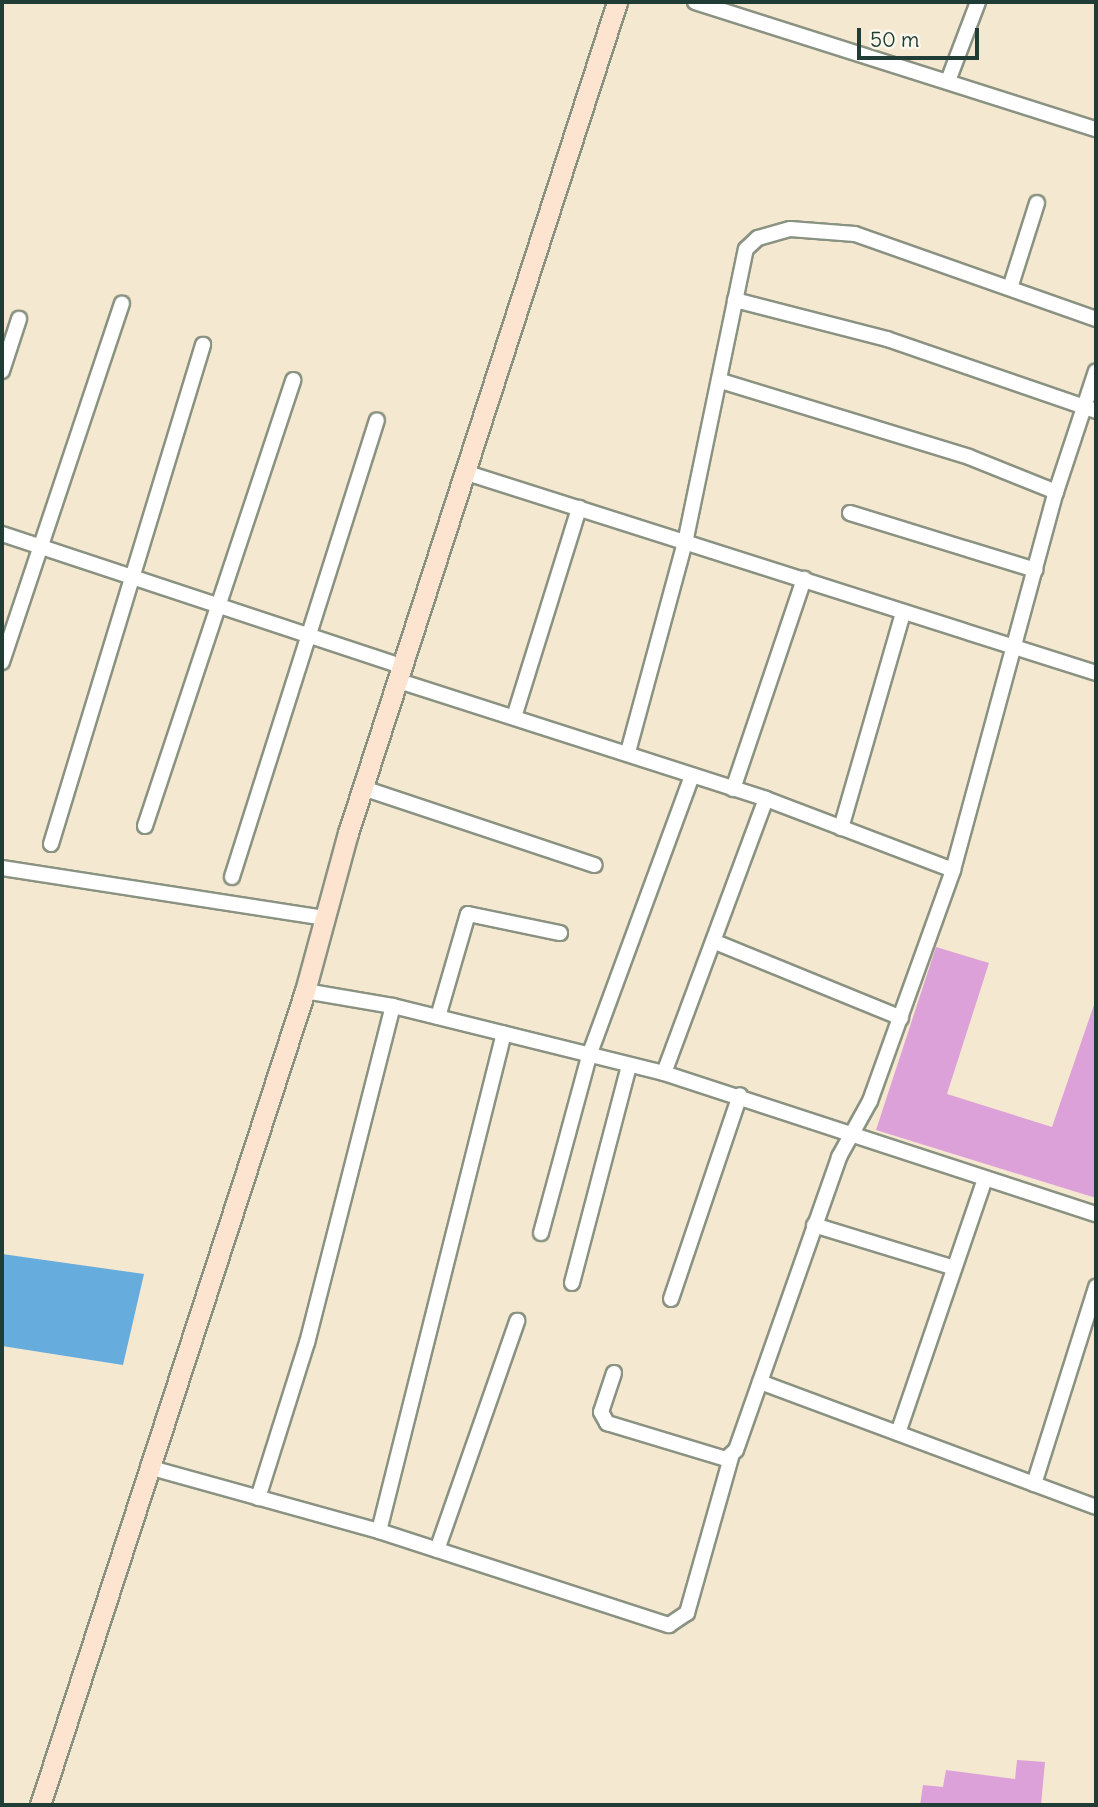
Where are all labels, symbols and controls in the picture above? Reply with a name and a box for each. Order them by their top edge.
scale bar [860,14,982,58]
text: 50 m [870,26,919,53]

